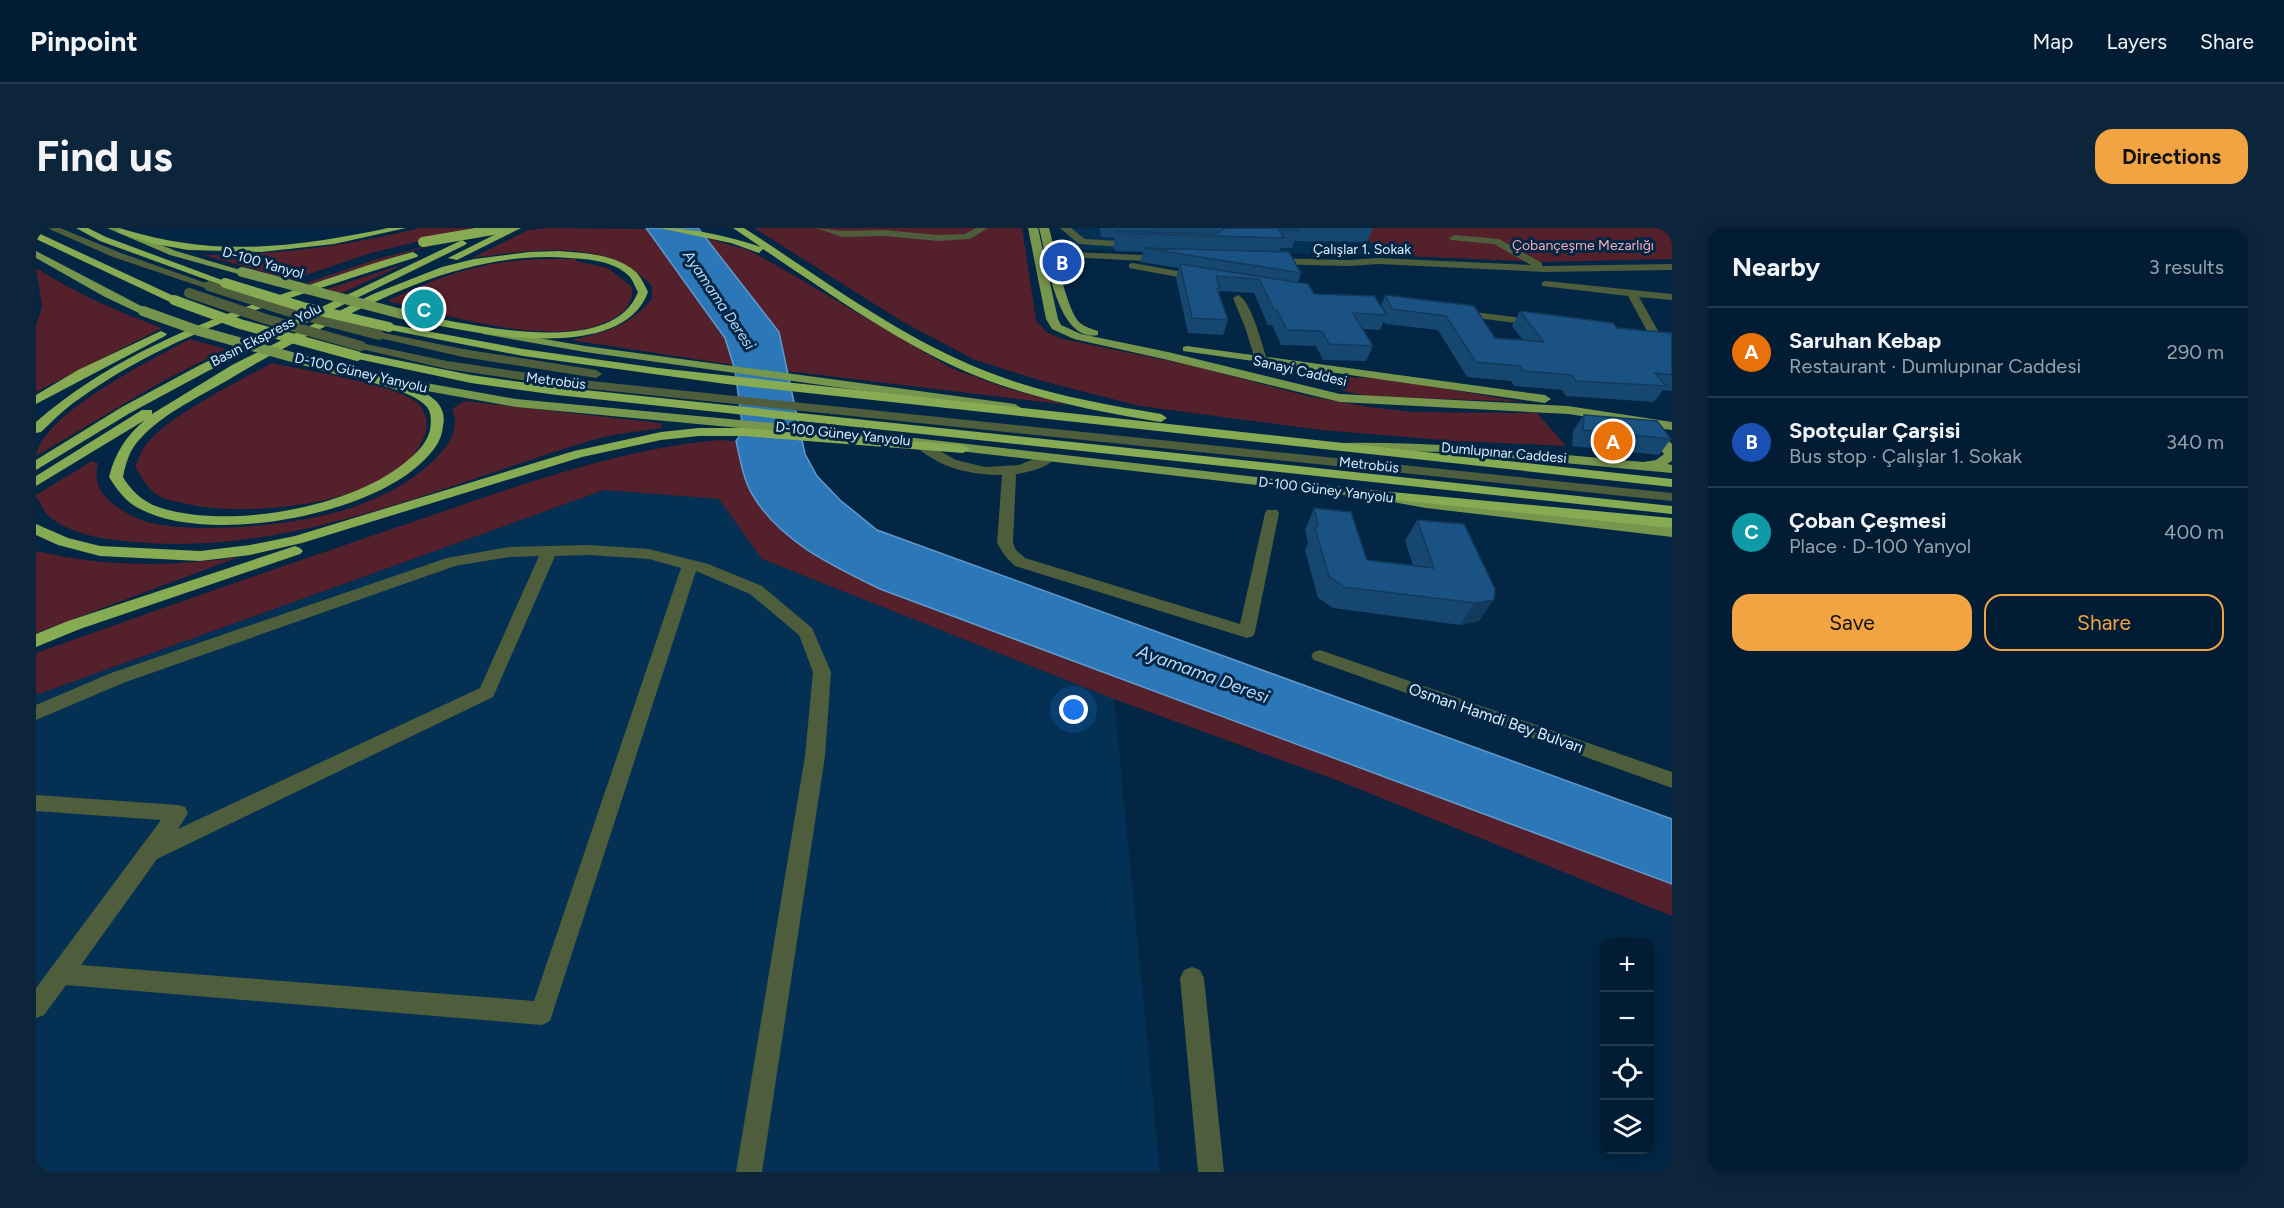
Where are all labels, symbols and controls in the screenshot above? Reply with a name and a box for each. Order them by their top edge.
text: Pinpoint [30,24,138,58]
text: Map [2033,29,2073,54]
text: Layers [2106,29,2167,54]
text: Share [2200,29,2254,54]
button: Directions [2095,129,2248,184]
text: Find us [36,131,173,182]
park label: Çobançeşme Mezarlığı [1512,237,1654,254]
pin: B [1042,240,1082,285]
street label: Çalışlar 1. Sokak [1313,241,1411,258]
street label: D-100 Yanyol [221,243,305,283]
water label: Ayamama Deresi [679,246,759,353]
text: Nearby [1732,251,1820,283]
text: 3 results [2149,255,2224,279]
pin: C [404,286,444,332]
street label: Basın Ekspress Yolu [208,300,324,370]
text: Saruhan Kebap [1789,327,1941,354]
text: A [1744,340,1759,364]
text: 290 m [2167,340,2224,364]
street label: D-100 Güney Yanyolu [293,349,429,397]
street label: Sanayi Caddesi [1251,352,1349,390]
text: Restaurant · Dumlupınar Caddesi [1789,354,2081,378]
street label: Metrobüs [525,369,587,393]
text: Spotçular Çarşisi [1789,417,1961,444]
street label: D-100 Güney Yanyolu [775,418,911,450]
pin: A [1594,418,1632,464]
text: B [1745,430,1758,454]
text: 340 m [2166,430,2224,454]
street label: Dumlupınar Caddesi [1441,439,1567,467]
text: Bus stop · Çalışlar 1. Sokak [1789,444,2022,468]
street label: Metrobüs [1338,453,1400,477]
street label: D-100 Güney Yanyolu [1258,473,1394,507]
text: Çoban Çeşmesi [1789,507,1946,534]
text: C [1744,520,1759,544]
text: 400 m [2164,520,2224,544]
text: Place · D-100 Yanyol [1789,534,1971,558]
button: Save [1732,594,1972,651]
button: Share [1984,594,2224,651]
water label: Ayamama Deresi [1133,640,1273,708]
street label: Osman Hamdi Bey Bulvarı [1406,679,1586,757]
your location [1059,695,1088,724]
map controls [1600,938,1654,1154]
button: + [1600,938,1654,992]
button: − [1600,992,1654,1046]
button: locate [1600,1046,1654,1100]
button: layers [1600,1100,1654,1154]

